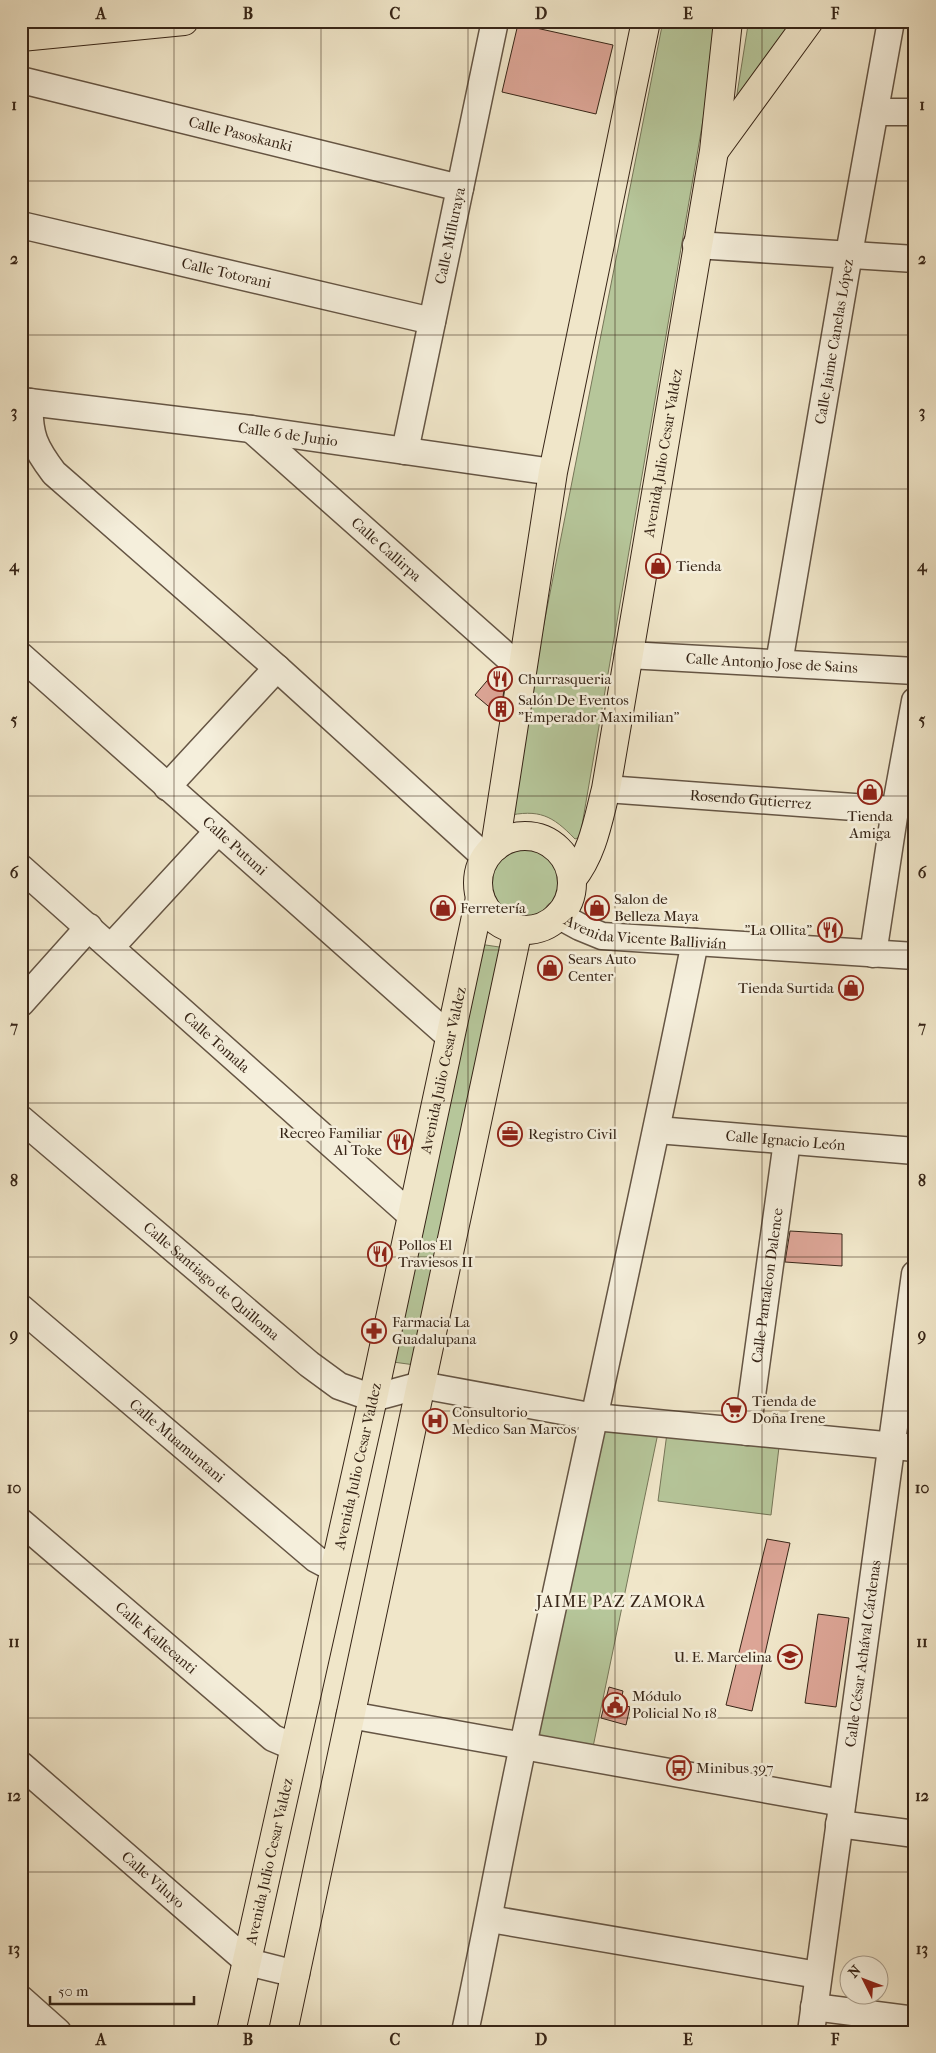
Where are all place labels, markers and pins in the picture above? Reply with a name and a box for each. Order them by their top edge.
shop icon: Tienda [645,553,671,579]
place label: Tienda [676,557,722,575]
restaurant icon: Churrasqueria [487,666,513,692]
place label: Churrasqueria [518,670,612,688]
place label: Salón De Eventos "Emperador Maximilian" [518,691,680,726]
building icon: Salón De Eventos "Emperador Maximilian" [488,696,514,722]
shop icon: Tienda Amiga [857,779,883,805]
place label: Tienda Amiga [847,807,894,842]
place label: Salon de Belleza Maya [614,890,700,925]
shop icon: Ferretería [430,895,456,921]
shop icon: Salon de Belleza Maya [584,895,610,921]
place label: Ferretería [460,899,527,917]
restaurant icon: "La Ollita" [817,917,843,943]
place label: "La Ollita" [744,921,812,939]
place label: Sears Auto Center [568,950,637,985]
shop icon: Sears Auto Center [537,955,563,981]
shop icon: Tienda Surtida [838,975,864,1001]
place label: Tienda Surtida [738,979,835,997]
office icon: Registro Civil [497,1121,523,1147]
place label: Recreo Familiar Al Toke [279,1124,383,1159]
place label: Registro Civil [528,1125,617,1143]
restaurant icon: Recreo Familiar Al Toke [387,1129,413,1155]
place label: Pollos El Traviesos II [398,1236,473,1271]
restaurant icon: Pollos El Traviesos II [367,1241,393,1267]
place label: Farmacia La Guadalupana [392,1313,477,1348]
pharmacy icon: Farmacia La Guadalupana [361,1318,387,1344]
place label: Tienda de Doña Irene [752,1392,826,1427]
supermarket icon: Tienda de Doña Irene [721,1397,747,1423]
place label: Consultorio Medico San Marcos [452,1403,577,1438]
hospital icon: Consultorio Medico San Marcos [422,1408,448,1434]
school or university icon: U. E. Marcelina [777,1644,803,1670]
place label: U. E. Marcelina [674,1648,773,1666]
place label: Módulo Policial No 18 [632,1687,717,1722]
public building icon: Módulo Policial No 18 [602,1692,628,1718]
bus stop icon: Minibus 397 [666,1755,692,1781]
place label: Minibus 397 [696,1759,773,1777]

